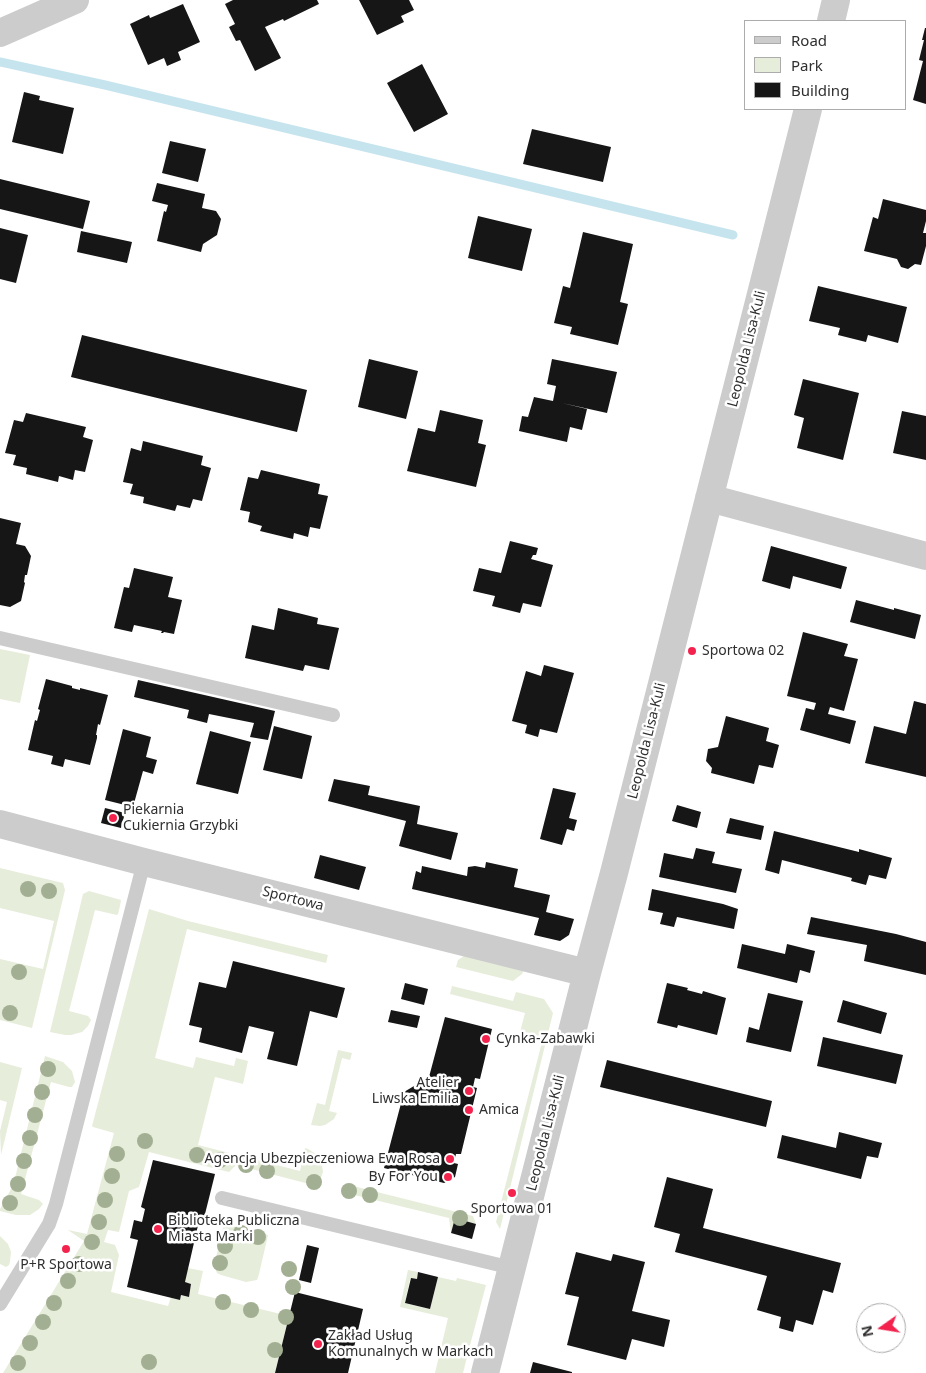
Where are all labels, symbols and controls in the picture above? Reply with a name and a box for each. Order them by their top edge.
legend [744,20,906,110]
text: Road [791,30,827,50]
text: Park [791,55,823,75]
text: Building [791,80,849,100]
street label: Leopolda Lisa-Kuli [724,289,770,409]
place label: Sportowa 02 [702,643,784,659]
marker: Sportowa 02 [686,645,698,657]
street label: Leopolda Lisa-Kuli [624,681,670,801]
place label: Piekarnia Cukiernia Grzybki [123,802,238,834]
marker: Piekarnia Cukiernia Grzybki [107,812,119,824]
street label: Sportowa [261,883,325,915]
place label: Cynka-Zabawki [496,1031,595,1047]
marker: Cynka-Zabawki [480,1033,492,1045]
street label: Leopolda Lisa-Kuli [523,1073,569,1193]
place label: Atelier Liwska Emilia [372,1075,459,1108]
marker: Atelier Liwska Emilia [463,1085,475,1097]
place label: Amica [479,1102,519,1118]
marker: Amica [463,1104,475,1116]
place label: Agencja Ubezpieczeniowa Ewa Rosa [205,1151,440,1167]
marker: Agencja Ubezpieczeniowa Ewa Rosa [444,1153,456,1165]
place label: By For You [369,1169,438,1185]
marker: By For You [442,1171,454,1183]
marker: Sportowa 01 [506,1187,518,1199]
place label: Sportowa 01 [471,1201,553,1217]
place label: Biblioteka Publiczna Miasta Marki [168,1213,300,1246]
marker: Biblioteka Publiczna Miasta Marki [152,1223,164,1235]
marker: P+R Sportowa [60,1243,72,1255]
place label: P+R Sportowa [20,1257,112,1273]
north arrow [856,1303,906,1353]
text: N [856,1324,877,1339]
place label: Zakład Usług Komunalnych w Markach [328,1328,493,1360]
marker: Zakład Usług Komunalnych w Markach [312,1338,324,1350]

